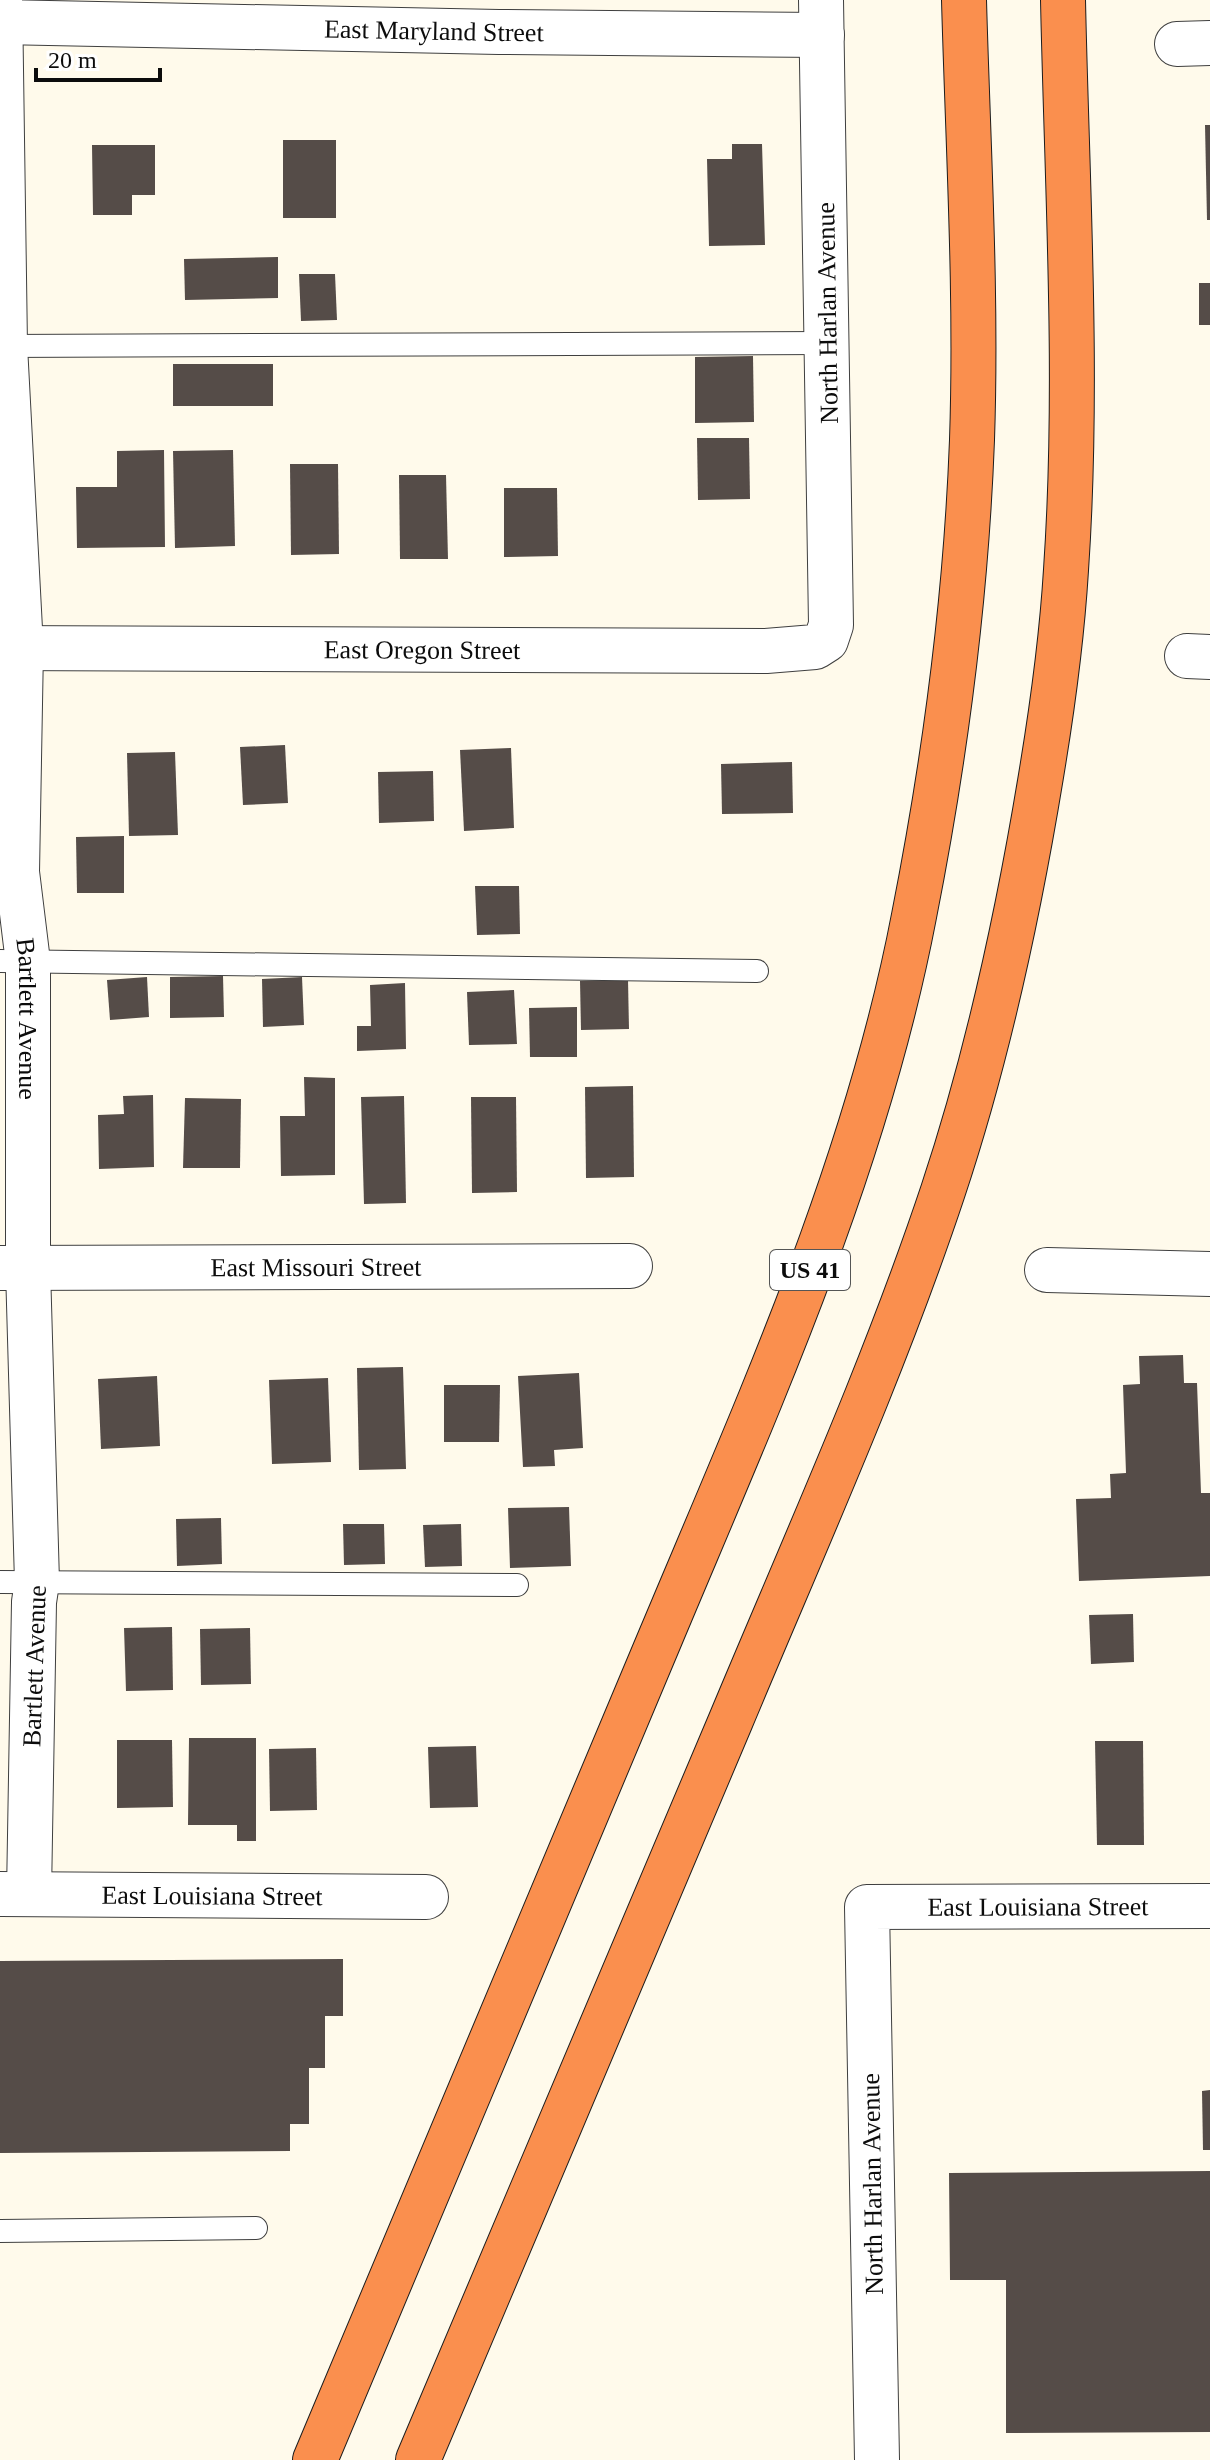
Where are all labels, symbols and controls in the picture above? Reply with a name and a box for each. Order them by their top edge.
street label: East Maryland Street [324,14,545,47]
scale bar [36,32,160,82]
text: 20 m [48,47,97,73]
street label: North Harlan Avenue [811,202,844,424]
street label: East Oregon Street [324,635,521,665]
street label: Bartlett Avenue [10,936,43,1100]
road number: US 41 [770,1250,850,1290]
street label: East Missouri Street [210,1253,422,1282]
street label: Bartlett Avenue [17,1585,52,1747]
street label: East Louisiana Street [101,1881,323,1911]
street label: East Louisiana Street [927,1892,1149,1922]
street label: North Harlan Avenue [856,2073,889,2295]

